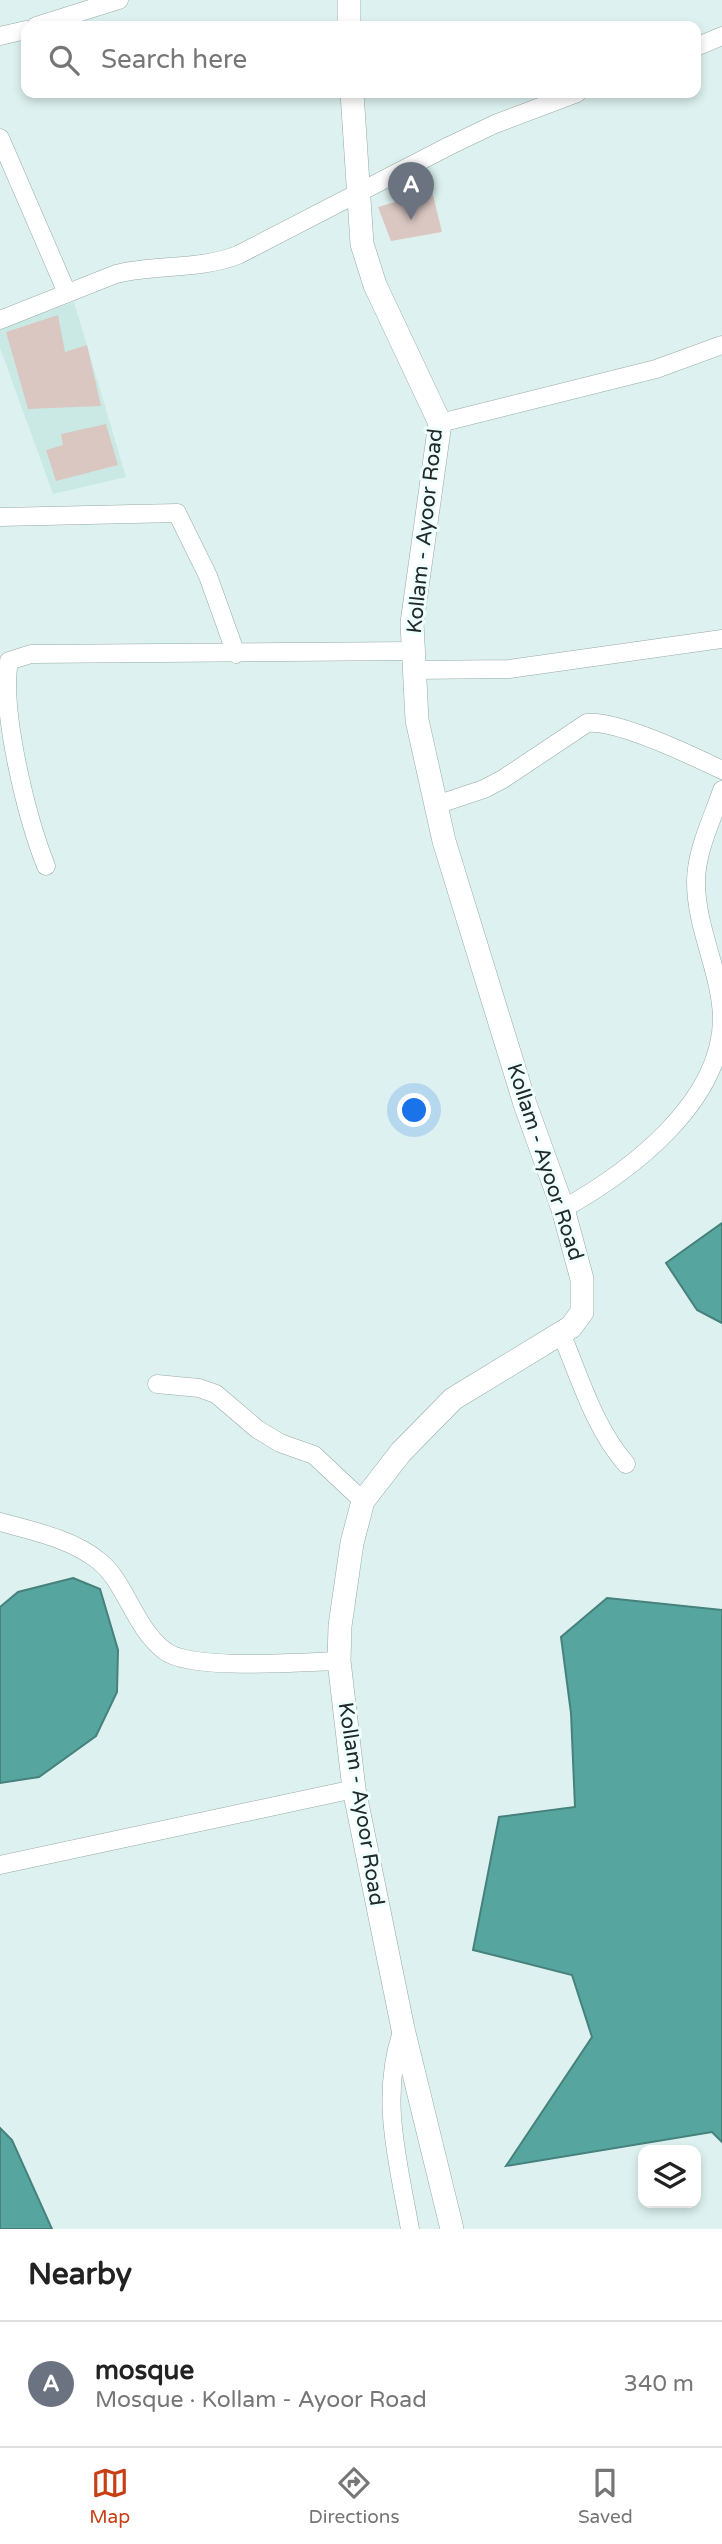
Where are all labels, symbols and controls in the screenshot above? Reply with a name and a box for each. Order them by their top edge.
search box [21,21,701,98]
icon: search [45,41,83,79]
text: Search here [101,44,247,75]
pin: A [388,162,434,220]
street label: Kollam - Ayoor Road [402,427,448,635]
street label: Kollam - Ayoor Road [501,1060,589,1264]
your location [397,1093,431,1127]
street label: Kollam - Ayoor Road [333,1700,389,1908]
map controls [638,2145,701,2208]
button: layers [638,2145,701,2208]
text: Nearby [28,2256,132,2293]
text: mosque [95,2355,194,2386]
text: A [42,2370,60,2398]
text: 340 m [624,2370,694,2398]
text: Mosque · Kollam - Ayoor Road [95,2386,427,2414]
tab: Map [89,2464,130,2528]
tab: Directions [309,2464,400,2528]
tab: Saved [578,2464,633,2528]

